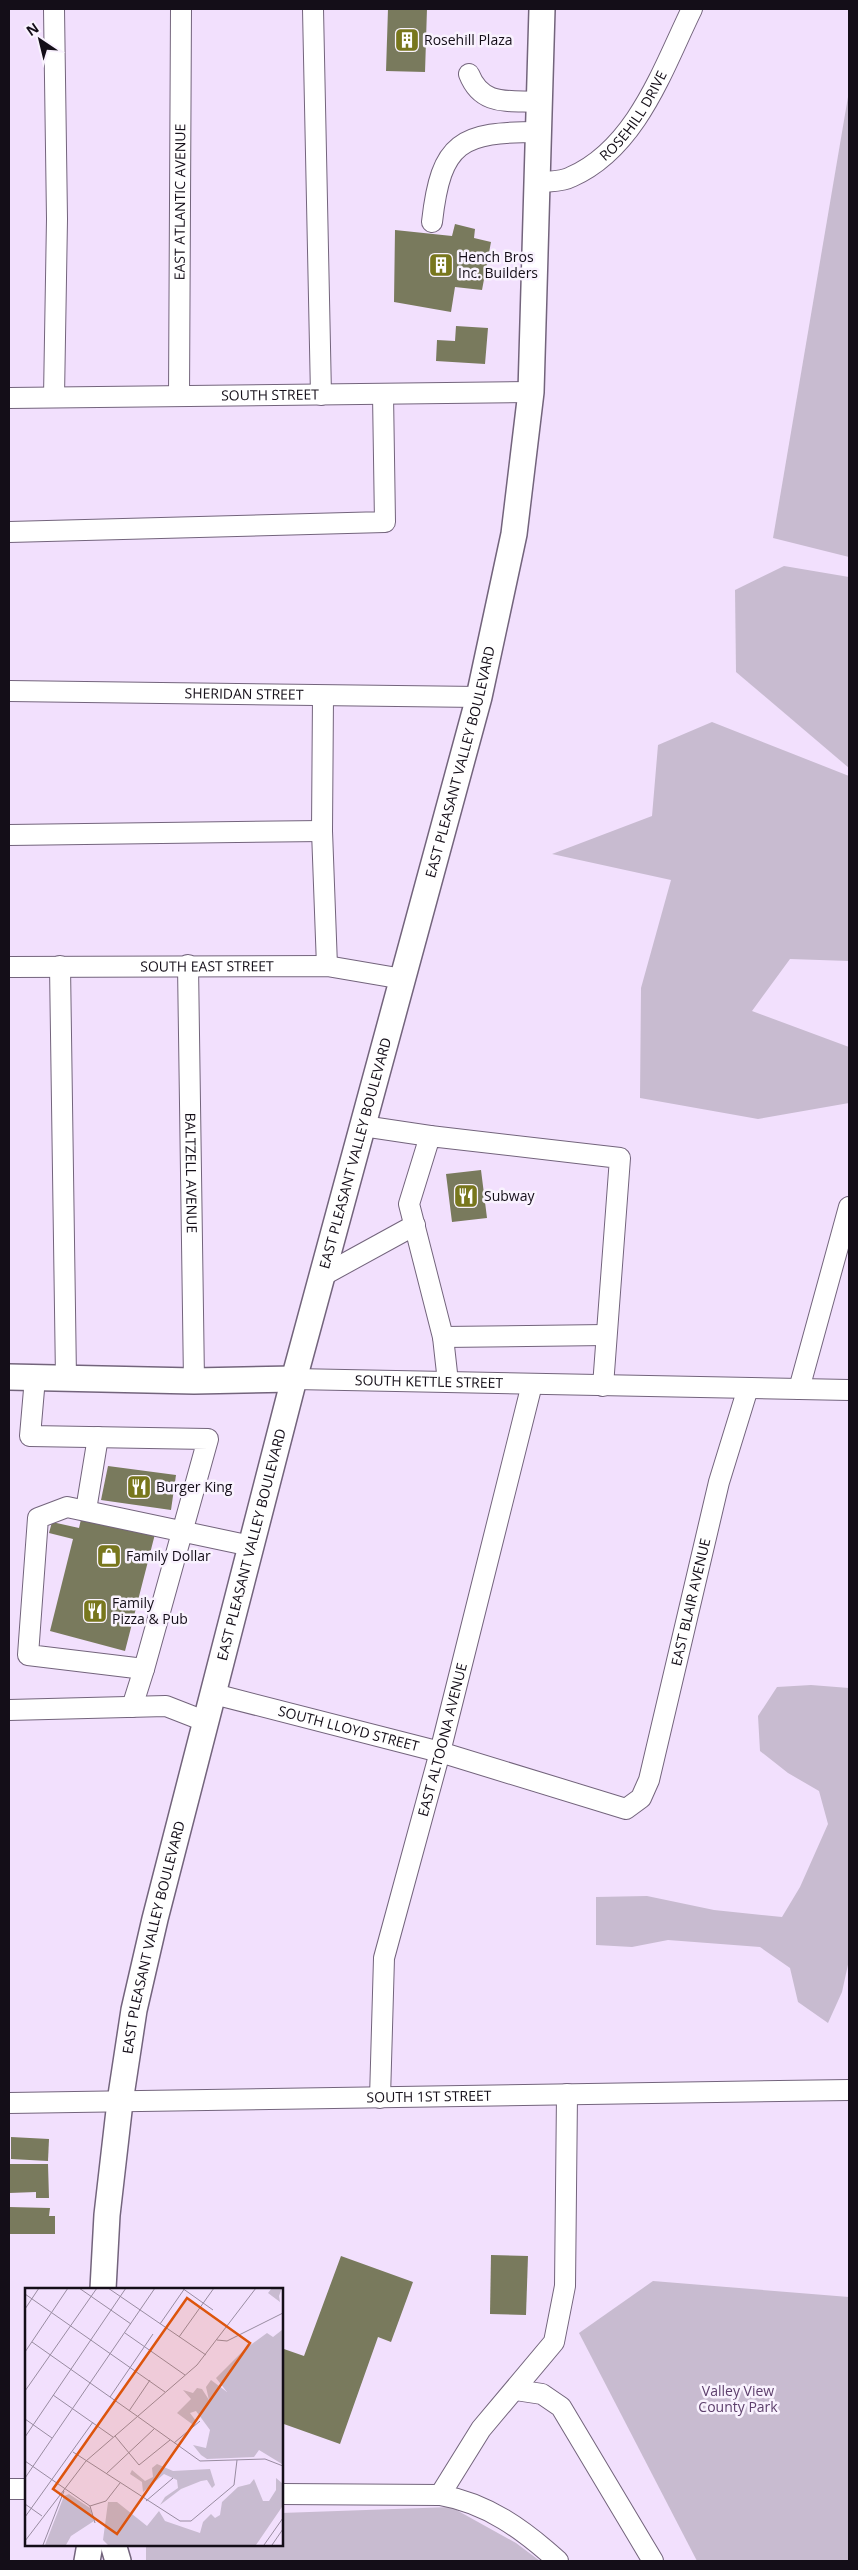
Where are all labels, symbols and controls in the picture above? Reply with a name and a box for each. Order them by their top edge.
north arrow [15,15,65,65]
text: N [22,18,42,40]
building icon: Rosehill Plaza [394,27,420,53]
place label: Rosehill Plaza [424,30,513,49]
street label: ROSEHILL DRIVE [595,67,671,165]
street label: EAST ATLANTIC AVENUE [170,124,189,280]
place label: Hench Bros Inc. Builders [458,247,538,282]
building icon: Hench Bros Inc. Builders [428,252,454,278]
street label: SOUTH STREET [221,384,319,405]
street label: EAST PLEASANT VALLEY BOULEVARD [420,644,499,880]
street label: SHERIDAN STREET [184,683,304,704]
street label: SOUTH EAST STREET [140,956,274,976]
street label: EAST PLEASANT VALLEY BOULEVARD [314,1035,395,1271]
street label: BALTZELL AVENUE [181,1113,202,1233]
restaurant icon: Subway [453,1183,479,1209]
place label: Subway [484,1186,535,1205]
street label: SOUTH KETTLE STREET [355,1370,504,1392]
street label: EAST PLEASANT VALLEY BOULEVARD [212,1426,290,1662]
restaurant icon: Burger King [126,1474,152,1500]
place label: Burger King [156,1477,233,1496]
street label: EAST BLAIR AVENUE [666,1536,715,1668]
shop icon: Family Dollar [96,1543,122,1569]
place label: Family Dollar [126,1546,211,1565]
place label: Family Pizza & Pub [112,1593,188,1628]
restaurant icon: Family Pizza & Pub [82,1598,108,1624]
street label: EAST ALTOONA AVENUE [413,1661,471,1819]
street label: SOUTH LLOYD STREET [276,1701,422,1755]
street label: EAST PLEASANT VALLEY BOULEVARD [117,1819,189,2055]
street label: SOUTH 1ST STREET [366,2086,492,2106]
inset map [25,2288,282,2545]
park label: Valley View County Park [698,2381,778,2416]

